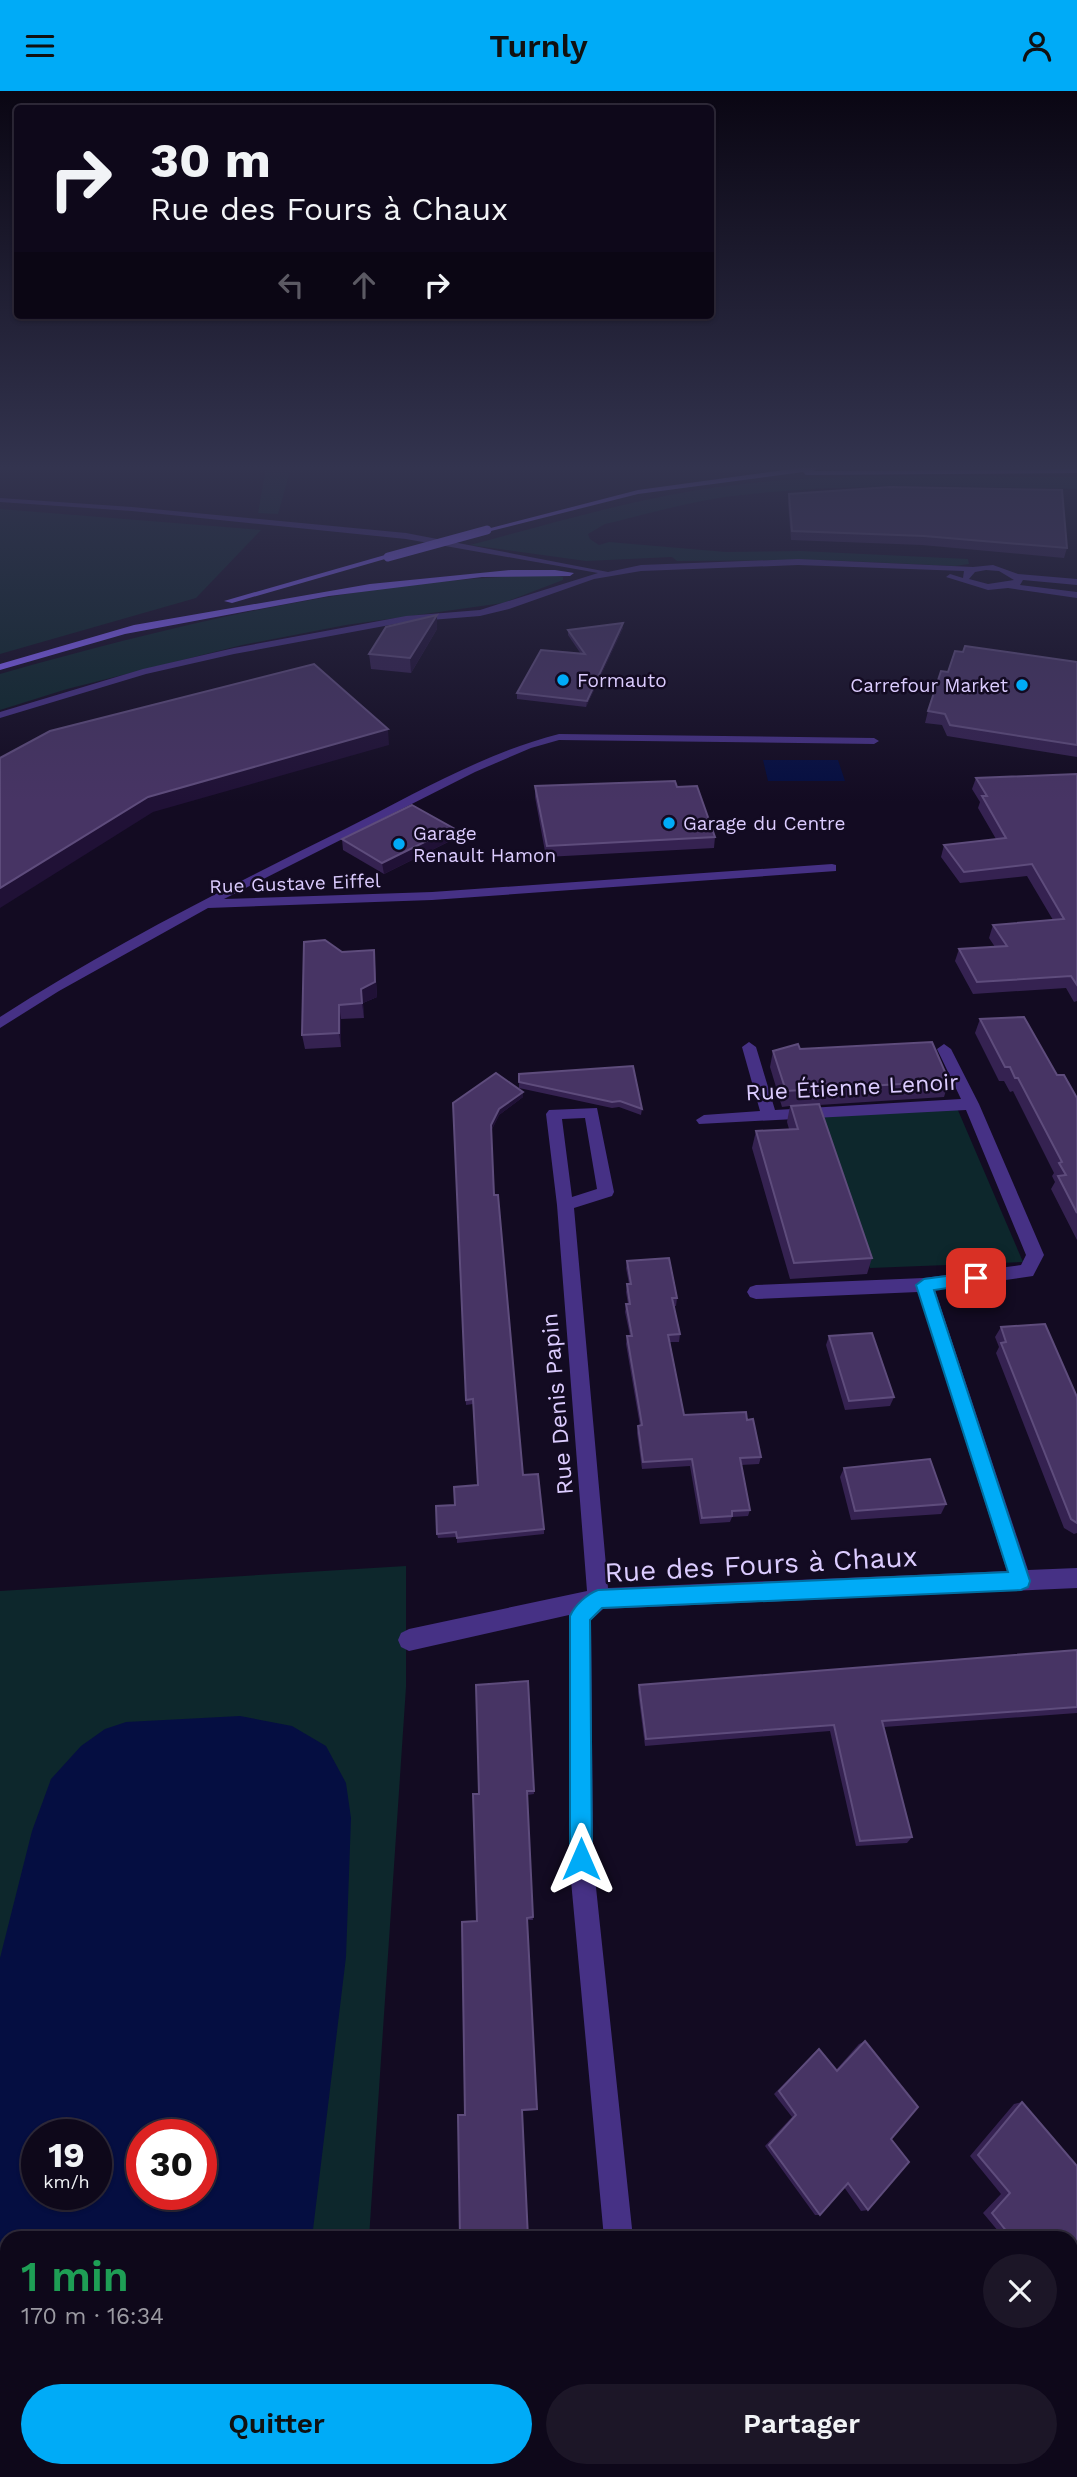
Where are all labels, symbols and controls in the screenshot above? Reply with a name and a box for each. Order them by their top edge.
icon: menu [21,27,59,65]
text: Turnly [489,27,588,65]
icon: person [1018,27,1056,65]
text: 30 m [150,131,271,189]
icon: right [35,133,126,224]
text: Rue des Fours à Chaux [150,190,508,228]
icon: left [272,266,310,304]
icon: ahead [345,266,383,304]
icon: right [418,266,456,304]
place label: Formauto [577,669,667,692]
marker: Formauto [555,672,571,688]
place label: Carrefour Market [850,674,1008,697]
marker: Carrefour Market [1014,677,1030,693]
place label: Garage du Centre [683,812,845,835]
marker: Garage du Centre [661,815,677,831]
place label: Garage Renault Hamon [413,822,556,867]
marker: Garage Renault Hamon [391,836,407,852]
street label: Rue Gustave Eiffel [209,869,381,898]
street label: Rue Étienne Lenoir [745,1068,959,1107]
pin [946,1248,1006,1308]
icon: arrive [957,1259,995,1297]
street label: Rue Denis Papin [536,1312,579,1496]
street label: Rue des Fours à Chaux [604,1540,918,1589]
position arrow [544,1822,618,1896]
speed limit sign: 30 [126,2119,217,2210]
text: 19 [48,2134,85,2176]
text: km/h [43,2171,90,2192]
text: 1 min [21,2252,129,2301]
button: close [983,2254,1057,2328]
text: 170 m · 16:34 [21,2303,164,2330]
button: Quitter [21,2384,532,2464]
button: Partager [546,2384,1057,2464]

